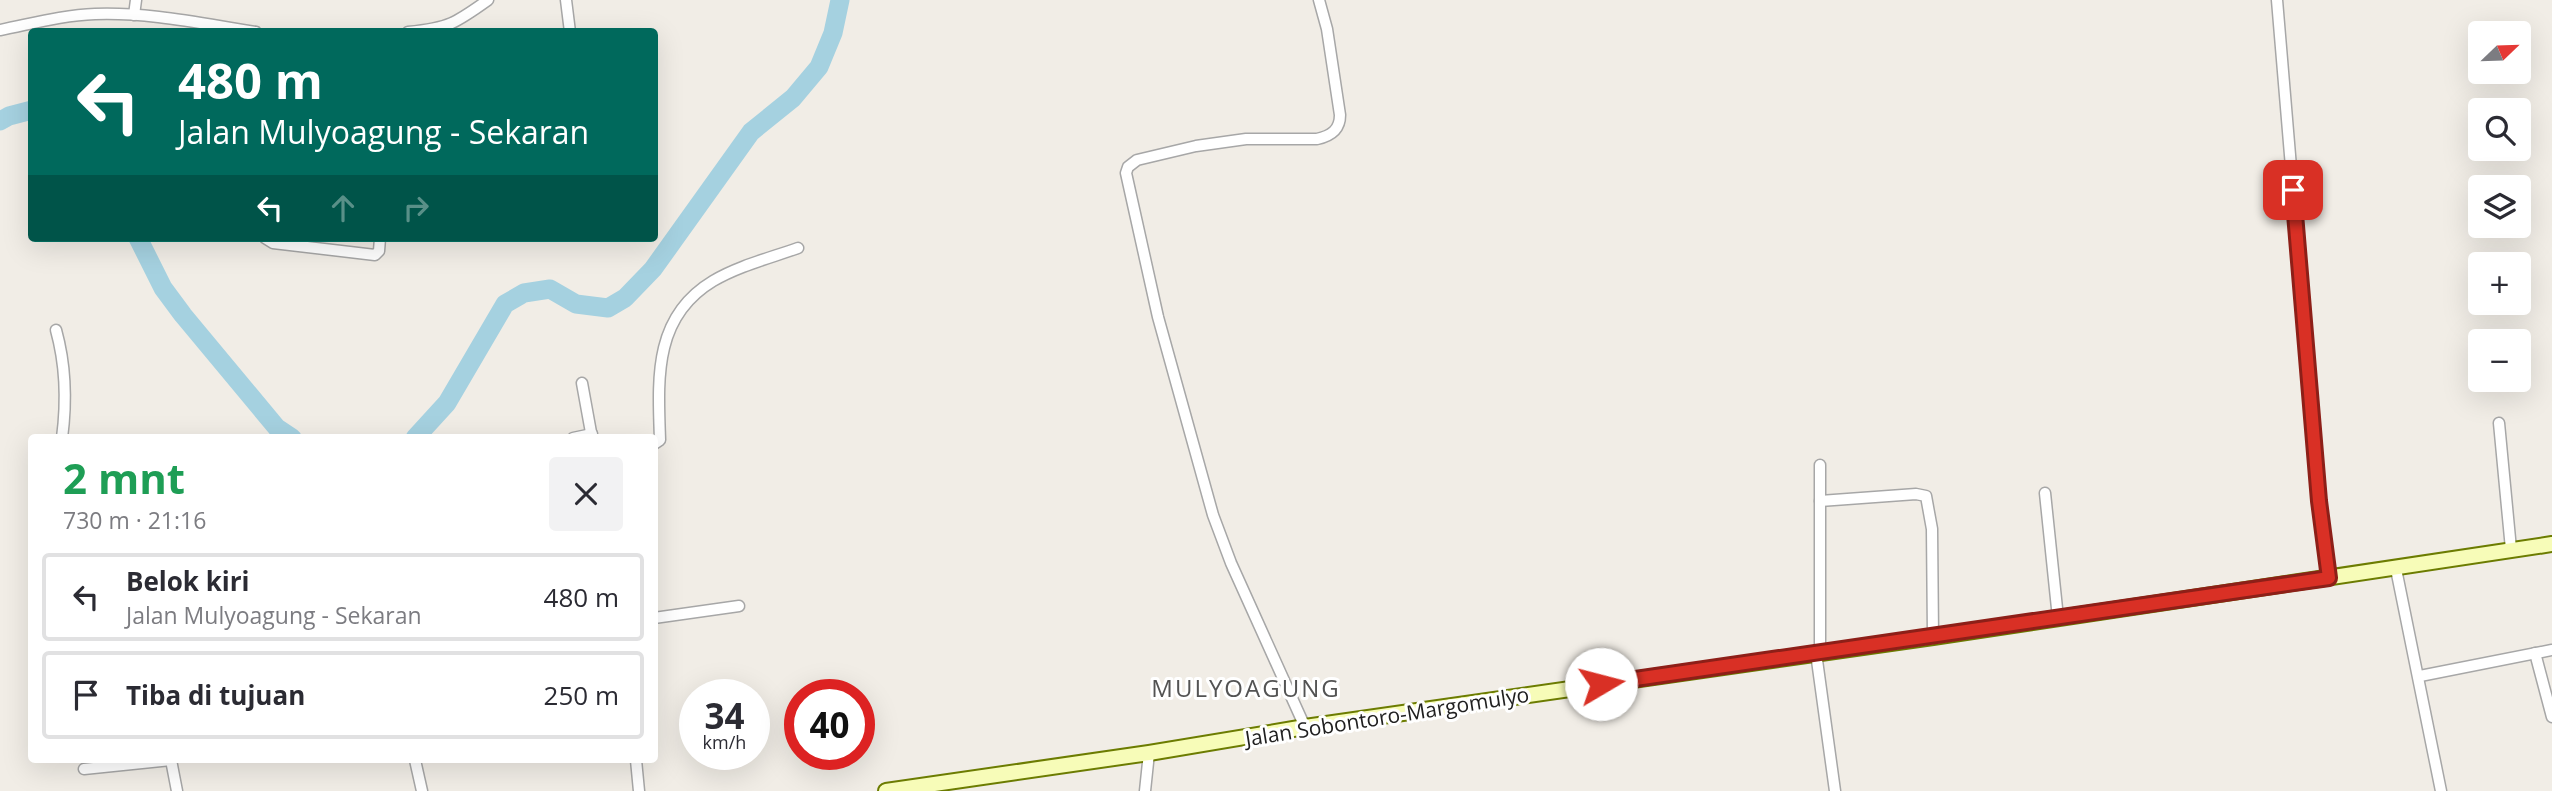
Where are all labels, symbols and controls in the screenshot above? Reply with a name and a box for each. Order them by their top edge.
north arrow [2468,21,2530,84]
map controls [2468,21,2531,392]
text: 480 m [178,47,323,113]
icon: left [63,56,154,147]
button: search [2468,98,2531,161]
text: Jalan Mulyoagung - Sekaran [178,110,589,153]
pin [2263,160,2323,220]
icon: arrive [2274,171,2312,209]
button: layers [2468,175,2531,238]
icon: left [251,189,289,227]
icon: ahead [324,189,362,227]
icon: right [397,189,435,227]
button: + [2468,252,2531,315]
button: − [2468,329,2531,392]
text: 2 mnt [63,449,185,506]
button: close [549,457,623,531]
text: 730 m · 21:16 [63,504,206,536]
text: Belok kiri [126,563,250,599]
icon: left [67,578,105,616]
text: 480 m [544,579,619,615]
text: Jalan Mulyoagung - Sekaran [126,599,422,631]
position arrow [1564,647,1638,721]
district label: MULYOAGUNG [1151,671,1341,704]
icon: arrive [67,676,105,714]
text: Tiba di tujuan [126,677,305,713]
text: 250 m [544,677,619,713]
speed limit sign: 40 [784,679,875,770]
street label: Jalan Sobontoro-Margomulyo [1241,680,1531,753]
text: 34 [704,692,745,739]
text: km/h [703,730,746,754]

